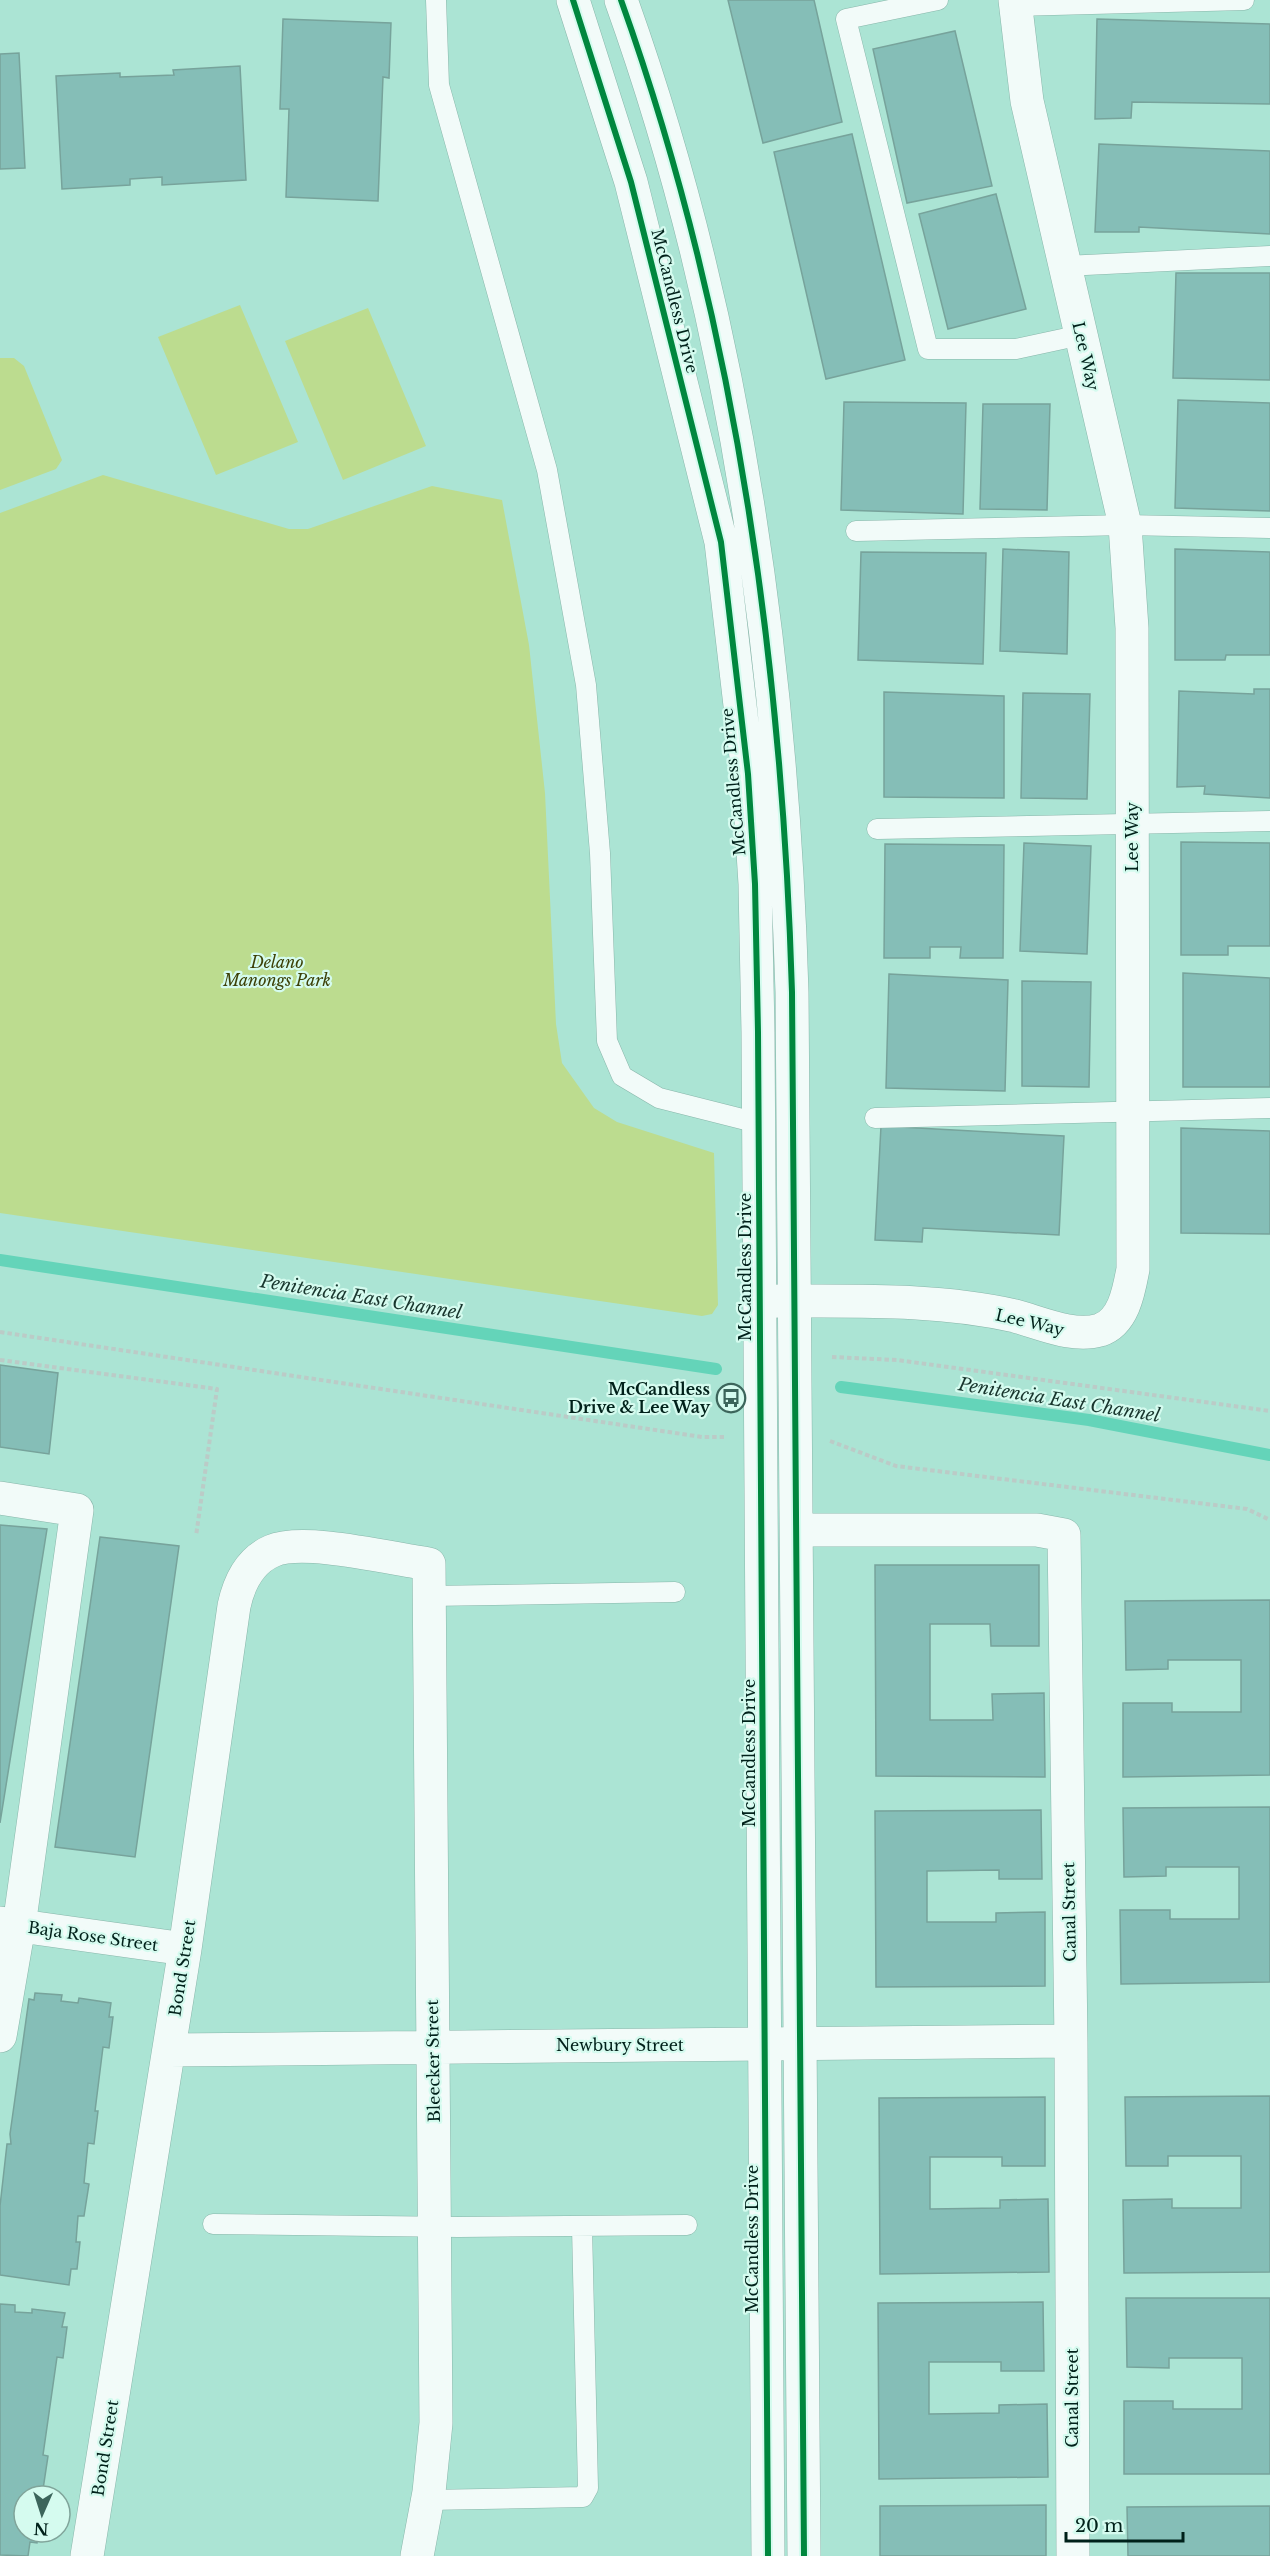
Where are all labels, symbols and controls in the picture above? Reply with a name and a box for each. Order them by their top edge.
street label: McCandless Drive [647,227,703,375]
street label: Lee Way [1068,320,1104,393]
street label: McCandless Drive [717,707,749,857]
street label: Lee Way [1122,801,1142,872]
park label: Delano Manongs Park [222,952,331,990]
street label: McCandless Drive [735,1193,755,1341]
water label: Penitencia East Channel [258,1270,464,1324]
street label: Lee Way [994,1304,1067,1340]
water label: Penitencia East Channel [956,1373,1162,1427]
place label: McCandless Drive & Lee Way [568,1379,711,1417]
bus stop icon: McCandless Drive & Lee Way [715,1382,747,1414]
street label: McCandless Drive [739,1679,759,1827]
street label: Canal Street [1058,1862,1080,1962]
street label: Baja Rose Street [27,1917,159,1955]
street label: Bond Street [165,1918,199,2018]
street label: Bleecker Street [422,1999,444,2123]
street label: Newbury Street [556,2035,684,2055]
street label: McCandless Drive [742,2165,762,2313]
street label: Canal Street [1062,2348,1082,2448]
street label: Bond Street [88,2398,122,2498]
north arrow [12,2484,72,2544]
scale bar [1066,2505,1183,2543]
text: 20 m [1075,2515,1123,2537]
text: N [33,2519,49,2539]

